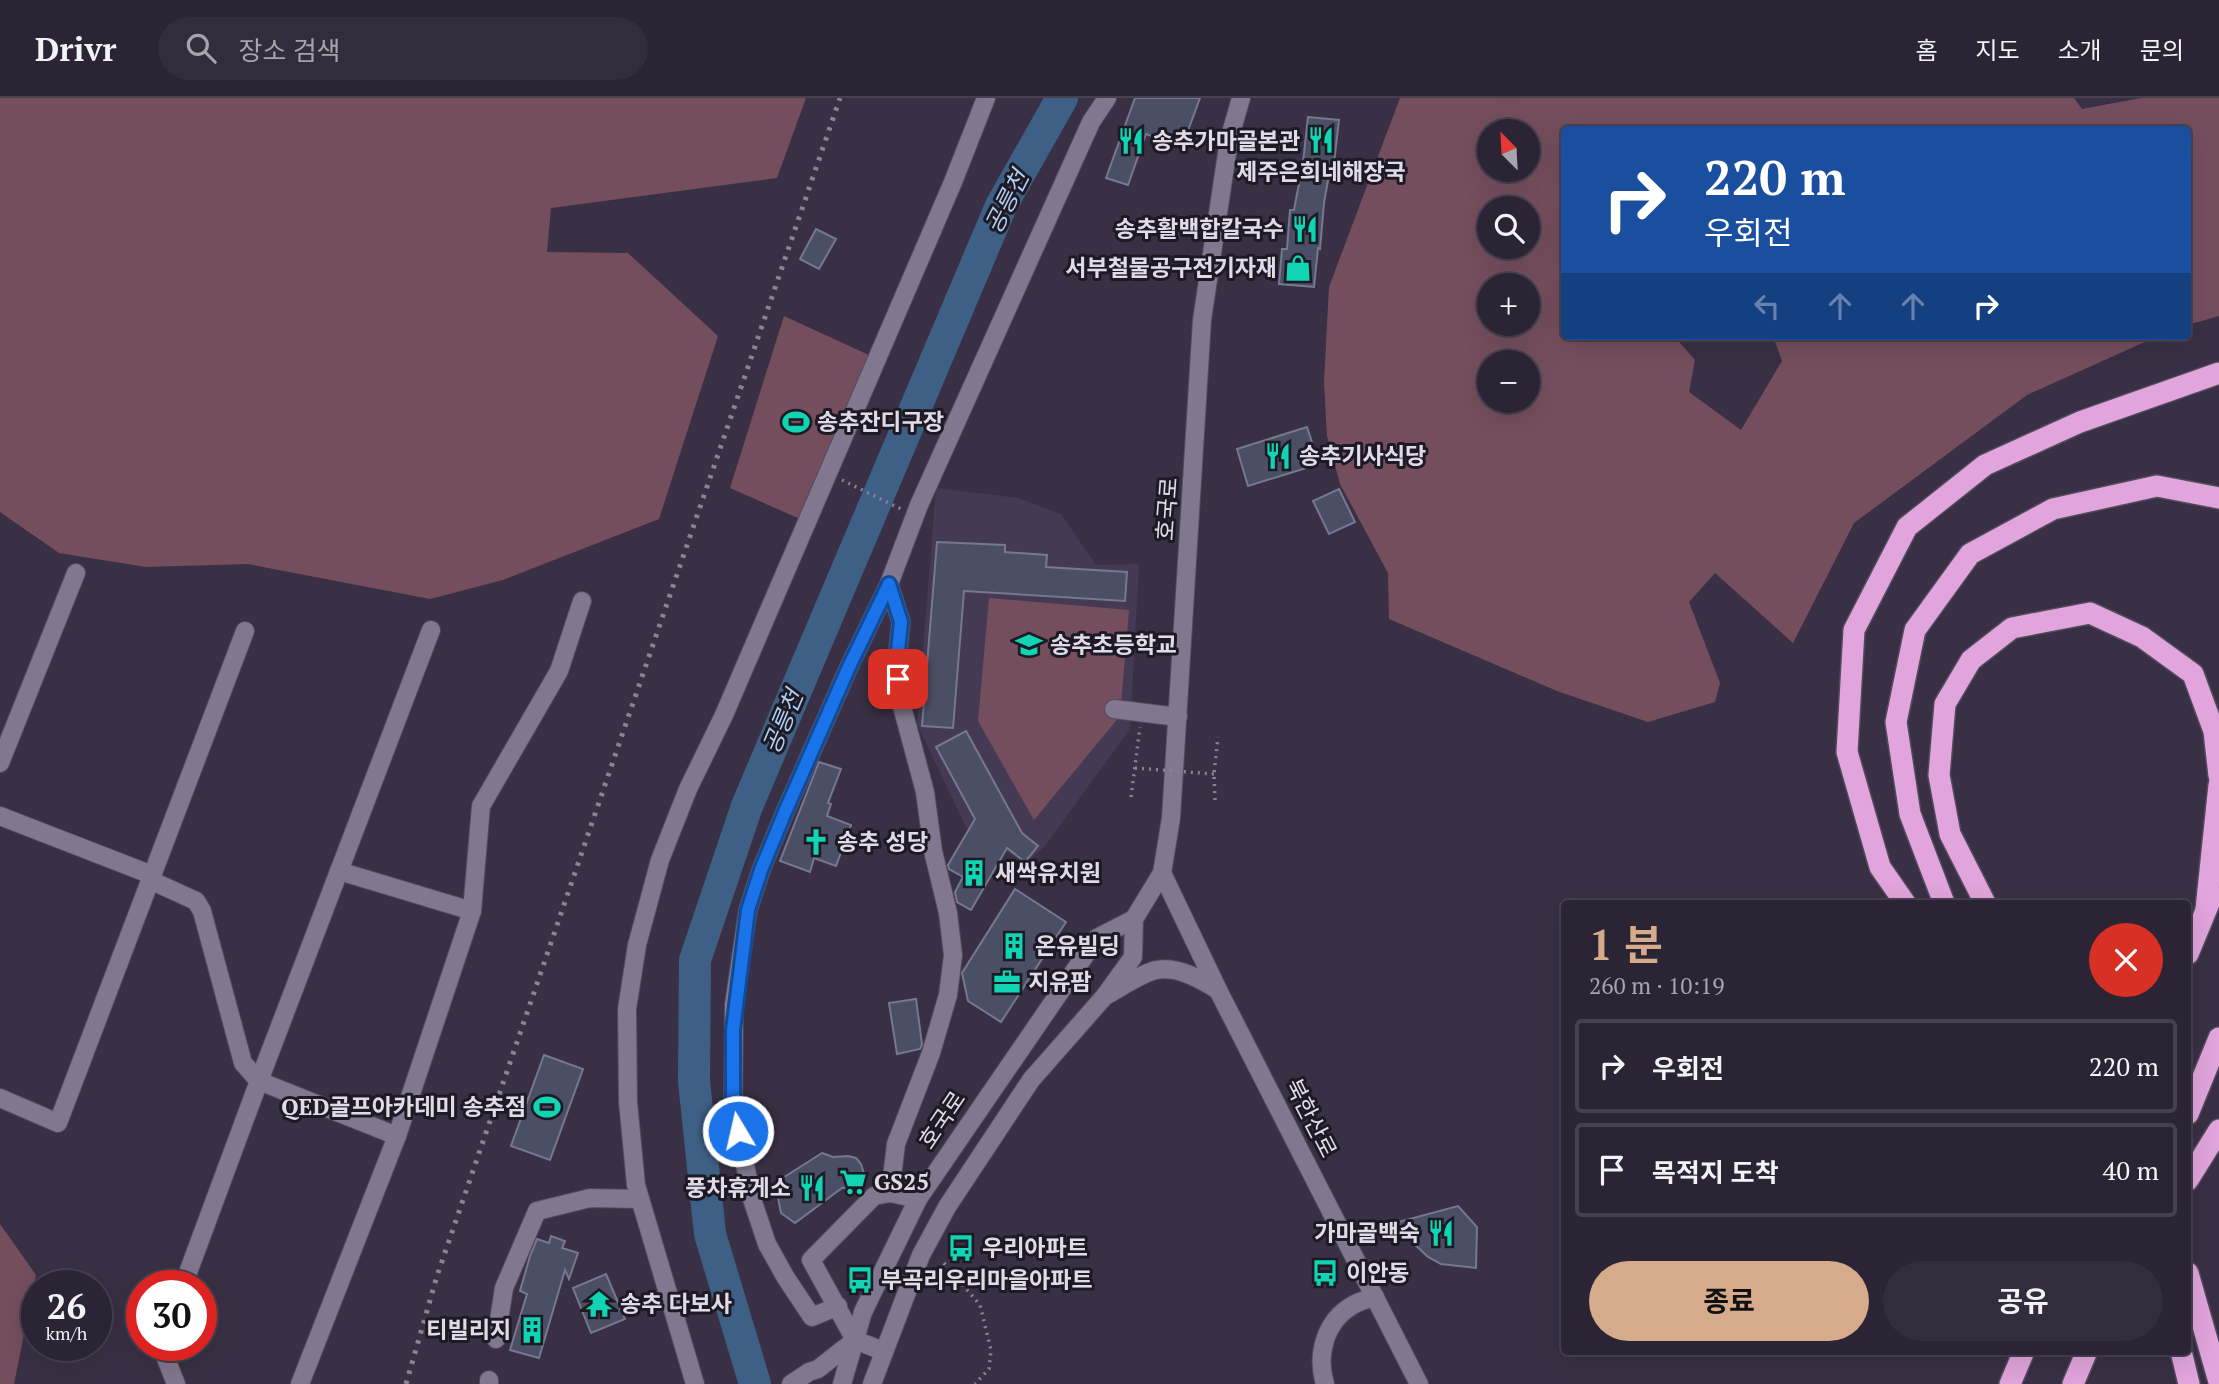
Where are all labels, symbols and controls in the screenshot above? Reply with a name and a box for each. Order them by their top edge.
search box [158,17,648,80]
text: Drivr [35,27,116,70]
icon: search [182,29,220,67]
text: 장소 검색 [238,33,340,67]
text: 홈 [1915,34,1937,66]
text: 지도 [1975,34,2020,66]
text: 소개 [2058,34,2102,66]
text: 문의 [2140,34,2184,66]
north arrow [1477,119,1540,182]
map controls [1477,119,1540,413]
place label: 송추가마골본관 [1152,125,1300,156]
restaurant icon: 제주은희네해장국 [1306,125,1336,155]
restaurant icon: 송추가마골본관 [1116,126,1146,156]
text: 220 m [1704,144,1846,209]
icon: right [1589,154,1680,245]
place label: 제주은희네해장국 [1236,156,1406,187]
water label: 공릉천 [977,162,1037,238]
button: search [1477,196,1540,259]
text: 우회전 [1704,211,1792,253]
place label: 송추활백합칼국수 [1115,213,1284,244]
restaurant icon: 송추활백합칼국수 [1290,214,1320,244]
place label: 서부철물공구전기자재 [1065,252,1277,283]
shop icon: 서부철물공구전기자재 [1283,253,1313,283]
button: + [1477,273,1540,336]
icon: left [1748,287,1786,325]
icon: ahead [1821,287,1859,325]
icon: ahead [1894,287,1932,325]
icon: right [1967,287,2005,325]
button: − [1477,350,1540,413]
place label: 송추잔디구장 [817,406,944,437]
sports icon: 송추잔디구장 [781,407,811,437]
place label: 송추기사식당 [1299,440,1426,471]
restaurant icon: 송추기사식당 [1263,441,1293,471]
street label: 호국로 [1149,476,1184,542]
place label: 송추초등학교 [1050,629,1177,660]
school or university icon: 송추초등학교 [1014,630,1044,660]
pin [868,649,928,709]
icon: arrive [879,660,917,698]
water label: 공릉천 [754,682,811,758]
place label: 송추 성당 [837,826,928,857]
church icon: 송추 성당 [801,827,831,857]
place label: 새싹유치원 [995,857,1101,888]
building icon: 새싹유치원 [959,858,989,888]
text: 1 분 [1589,916,1663,972]
button: close [2089,923,2163,997]
place label: 온유빌딩 [1035,930,1120,961]
building icon: 온유빌딩 [999,931,1029,961]
place label: 지유팜 [1028,966,1091,997]
office icon: 지유팜 [992,967,1022,997]
text: 260 m · 10:19 [1589,970,1724,1001]
icon: right [1593,1047,1631,1085]
text: 220 m [2089,1049,2159,1083]
text: 우회전 [1652,1051,1724,1085]
street label: 북한산로 [1278,1073,1344,1163]
street label: 호국로 [911,1085,972,1155]
place label: QED골프아카데미 송추점 [281,1091,526,1122]
sports icon: QED골프아카데미 송추점 [532,1092,562,1122]
position arrow [701,1094,775,1168]
icon: arrive [1593,1151,1631,1189]
text: 40 m [2103,1153,2159,1187]
text: 목적지 도착 [1652,1155,1779,1189]
place label: GS25 [874,1166,929,1197]
supermarket icon: GS25 [838,1167,868,1197]
place label: 풍차휴게소 [685,1172,791,1203]
restaurant icon: 풍차휴게소 [797,1173,827,1203]
place label: 가마골백숙 [1314,1217,1420,1248]
restaurant icon: 가마골백숙 [1426,1218,1456,1248]
place label: 우리아파트 [982,1232,1088,1263]
bus stop icon: 우리아파트 [946,1233,976,1263]
place label: 이안동 [1346,1257,1409,1288]
bus stop icon: 이안동 [1310,1258,1340,1288]
button: 종료 [1589,1261,1869,1341]
button: 공유 [1883,1261,2163,1341]
place label: 부곡리우리마을아파트 [881,1264,1093,1295]
bus stop icon: 부곡리우리마을아파트 [845,1265,875,1295]
speed limit sign: 30 [126,1270,217,1361]
text: 26 [47,1283,86,1329]
place label: 송추 다보사 [620,1288,732,1319]
temple icon: 송추 다보사 [584,1289,614,1319]
place label: 티빌리지 [426,1314,511,1345]
building icon: 티빌리지 [517,1315,547,1345]
text: km/h [46,1321,87,1345]

